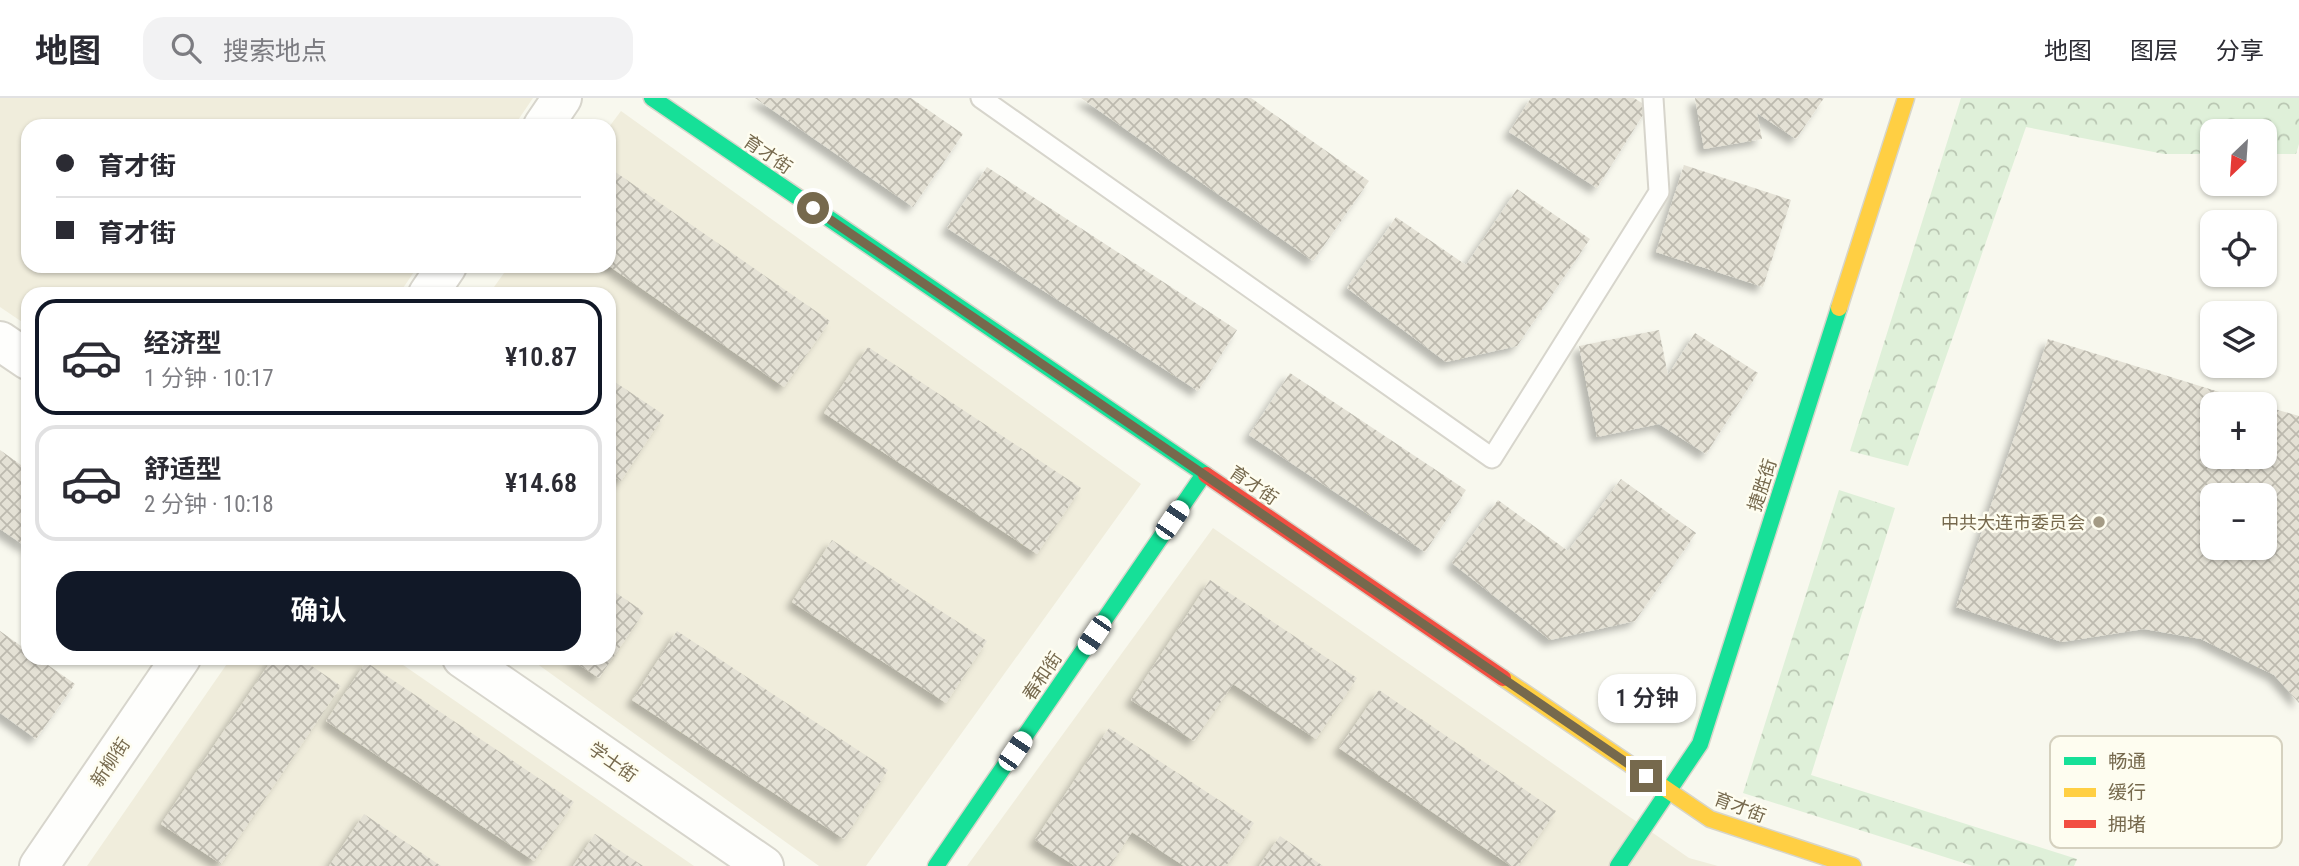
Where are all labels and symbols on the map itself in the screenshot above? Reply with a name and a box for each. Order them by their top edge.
north arrow [2200,119,2277,196]
street label: 育才街 [740,130,796,178]
route start [797,192,829,224]
street label: 捷胜街 [1744,456,1780,514]
street label: 育才街 [1226,461,1282,509]
car [1152,497,1193,543]
place label: 中共大连市委员会 [1941,512,2085,533]
marker: 中共大连市委员会 [2091,514,2107,530]
car [1074,612,1115,658]
street label: 春和街 [1018,648,1066,704]
callout: 1 分钟 [1597,674,1695,724]
car [995,728,1036,774]
street label: 新柳街 [86,734,134,790]
legend [2050,736,2282,848]
street label: 学士街 [585,738,641,786]
text: 畅通 [2108,750,2146,773]
route end [1630,760,1662,792]
text: 缓行 [2108,781,2146,804]
street label: 育才街 [1711,788,1769,826]
text: 拥堵 [2108,813,2146,836]

